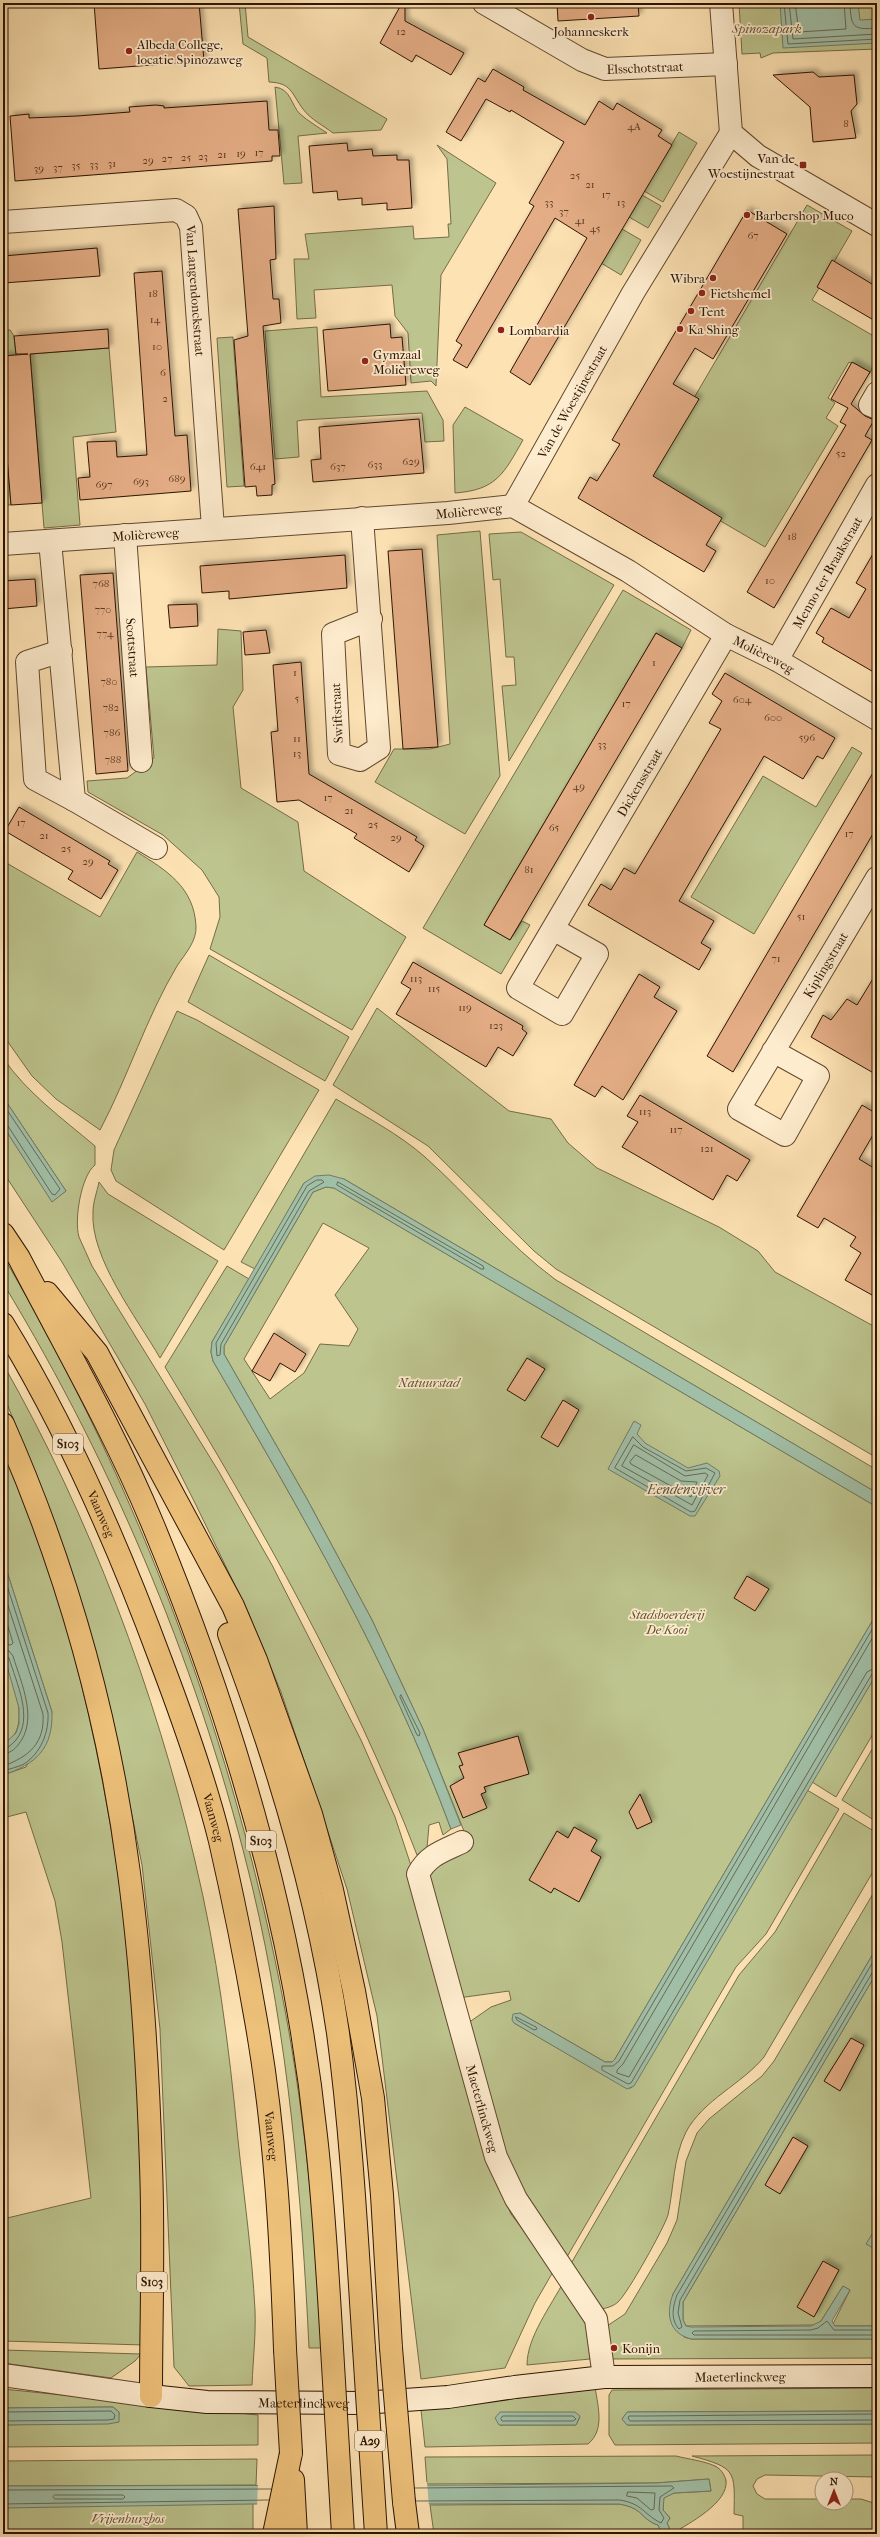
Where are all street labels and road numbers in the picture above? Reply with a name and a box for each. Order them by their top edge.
street label: Elsschotstraat [606,58,684,76]
street label: Van Langendonckstraat [183,224,208,357]
street label: Van de Woestijnestraat [534,342,610,462]
street label: Molièreweg [435,500,504,521]
street label: Menno ter Braakstraat [789,513,865,631]
street label: Molièreweg [112,524,180,544]
street label: Scottstraat [123,617,143,678]
street label: Molièreweg [731,632,798,677]
street label: Swiftstraat [328,682,346,744]
street label: Dickensstraat [613,745,665,819]
street label: Kiplingstraat [800,929,851,1000]
road number: S103 [53,1434,83,1454]
street label: Vaanweg [84,1487,119,1541]
street label: Vaanweg [200,1790,228,1844]
road number: S103 [246,1831,276,1851]
street label: Maeterlinckweg [463,2063,502,2155]
street label: Vaanweg [262,2109,282,2162]
road number: S103 [137,2272,167,2292]
street label: Maeterlinckweg [695,2369,787,2384]
street label: Maeterlinckweg [258,2395,350,2410]
road number: A29 [355,2431,385,2451]

